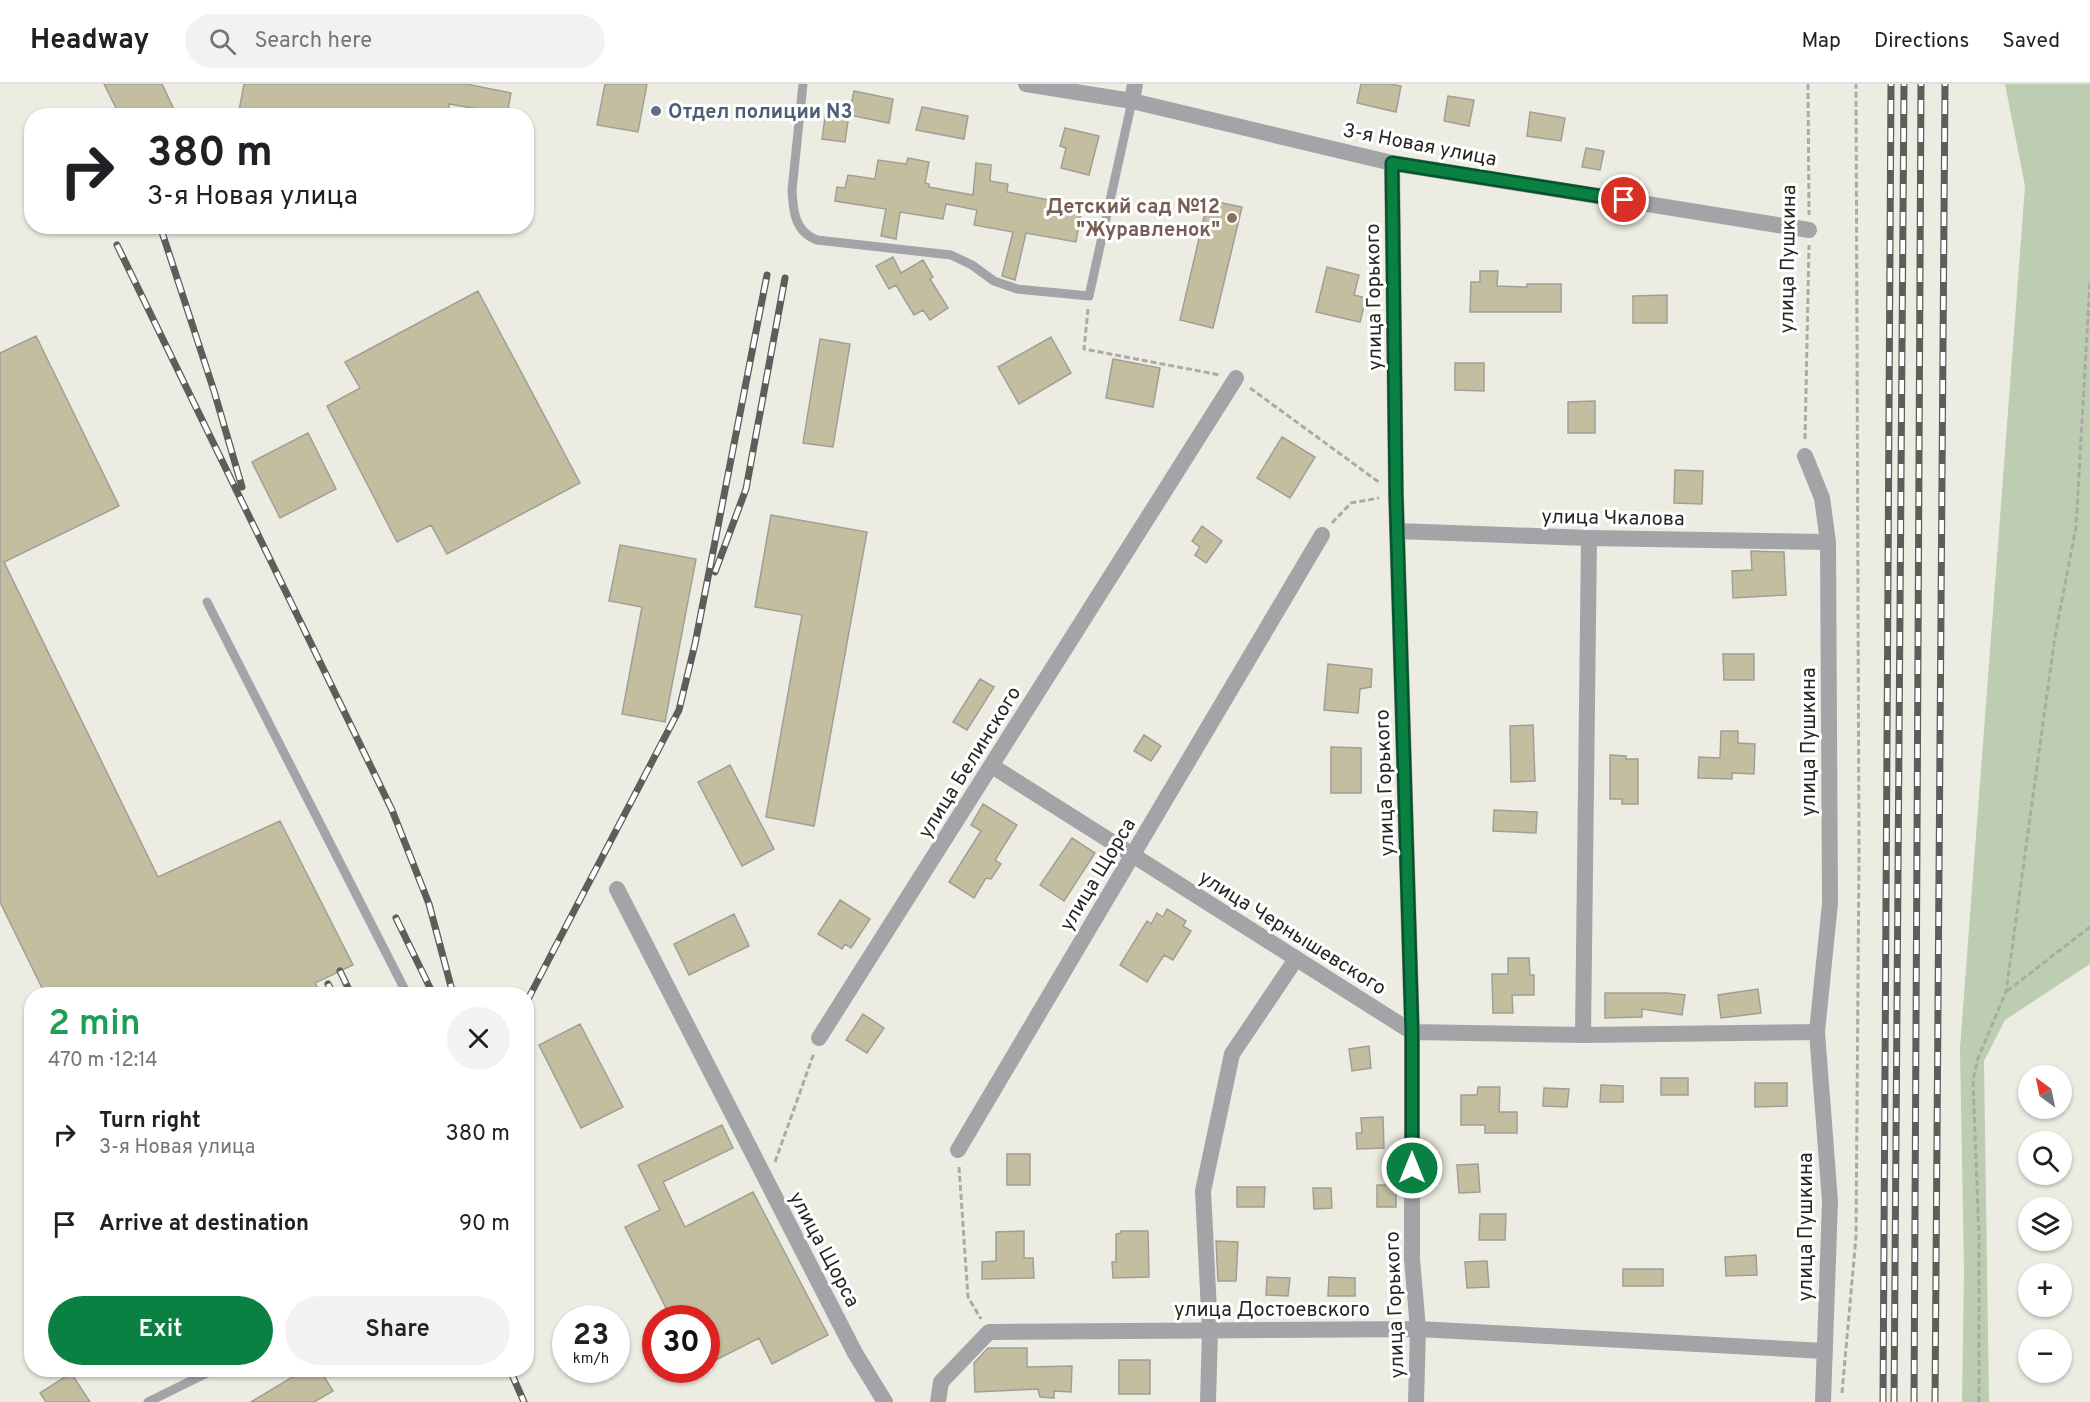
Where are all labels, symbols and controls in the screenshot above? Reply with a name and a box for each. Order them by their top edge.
search box [185,14,605,68]
text: Headway [30,23,149,59]
icon: search [206,25,239,58]
text: Search here [254,28,372,55]
text: Map [1801,28,1841,55]
text: Directions [1874,28,1969,55]
text: Saved [2002,28,2060,55]
place label: Отдел полиции N3 [668,100,852,126]
marker: Отдел полиции N3 [649,104,663,118]
street label: 3-я Новая улица [1340,118,1499,174]
text: 380 m [147,128,273,181]
icon: right [48,132,126,210]
pin [1598,174,1649,225]
text: 3-я Новая улица [147,180,358,214]
icon: arrive [1607,183,1640,216]
street label: улица Пушкина [1775,184,1803,334]
place label: Детский сад №12 "Журавленок" [1046,195,1220,244]
marker: Детский сад №12 "Журавленок" [1225,211,1239,225]
street label: улица Горького [1361,223,1389,371]
street label: улица Чкалова [1541,505,1685,533]
street label: улица Пушкина [1797,668,1823,816]
street label: улица Белинского [913,682,1028,844]
street label: улица Горького [1370,709,1402,857]
street label: улица Щорса [1055,814,1143,936]
street label: улица Чернышевского [1193,865,1391,1002]
text: 2 min [48,1002,141,1048]
button: close [447,1007,510,1070]
text: 470 m · 12:14 [48,1048,158,1074]
north arrow [2018,1065,2072,1119]
map controls [2018,1065,2072,1383]
text: Turn right [99,1108,201,1135]
icon: right [48,1118,81,1151]
text: 380 m [446,1121,510,1148]
button: search [2018,1131,2072,1185]
text: 3-я Новая улица [99,1135,255,1161]
position arrow [1380,1136,1444,1200]
street label: улица Пушкина [1794,1153,1820,1301]
street label: улица Щорса [782,1188,865,1312]
button: layers [2018,1197,2072,1251]
icon: arrive [48,1208,81,1241]
text: Arrive at destination [99,1211,309,1238]
text: 90 m [459,1211,510,1238]
street label: улица Горького [1380,1231,1412,1379]
button: + [2018,1263,2072,1317]
button: Exit [48,1296,273,1365]
button: Share [285,1296,510,1365]
street label: улица Достоевского [1174,1298,1370,1324]
speed limit sign: 30 [642,1305,720,1383]
text: 23 [573,1318,609,1355]
button: − [2018,1329,2072,1383]
text: km/h [573,1350,609,1369]

